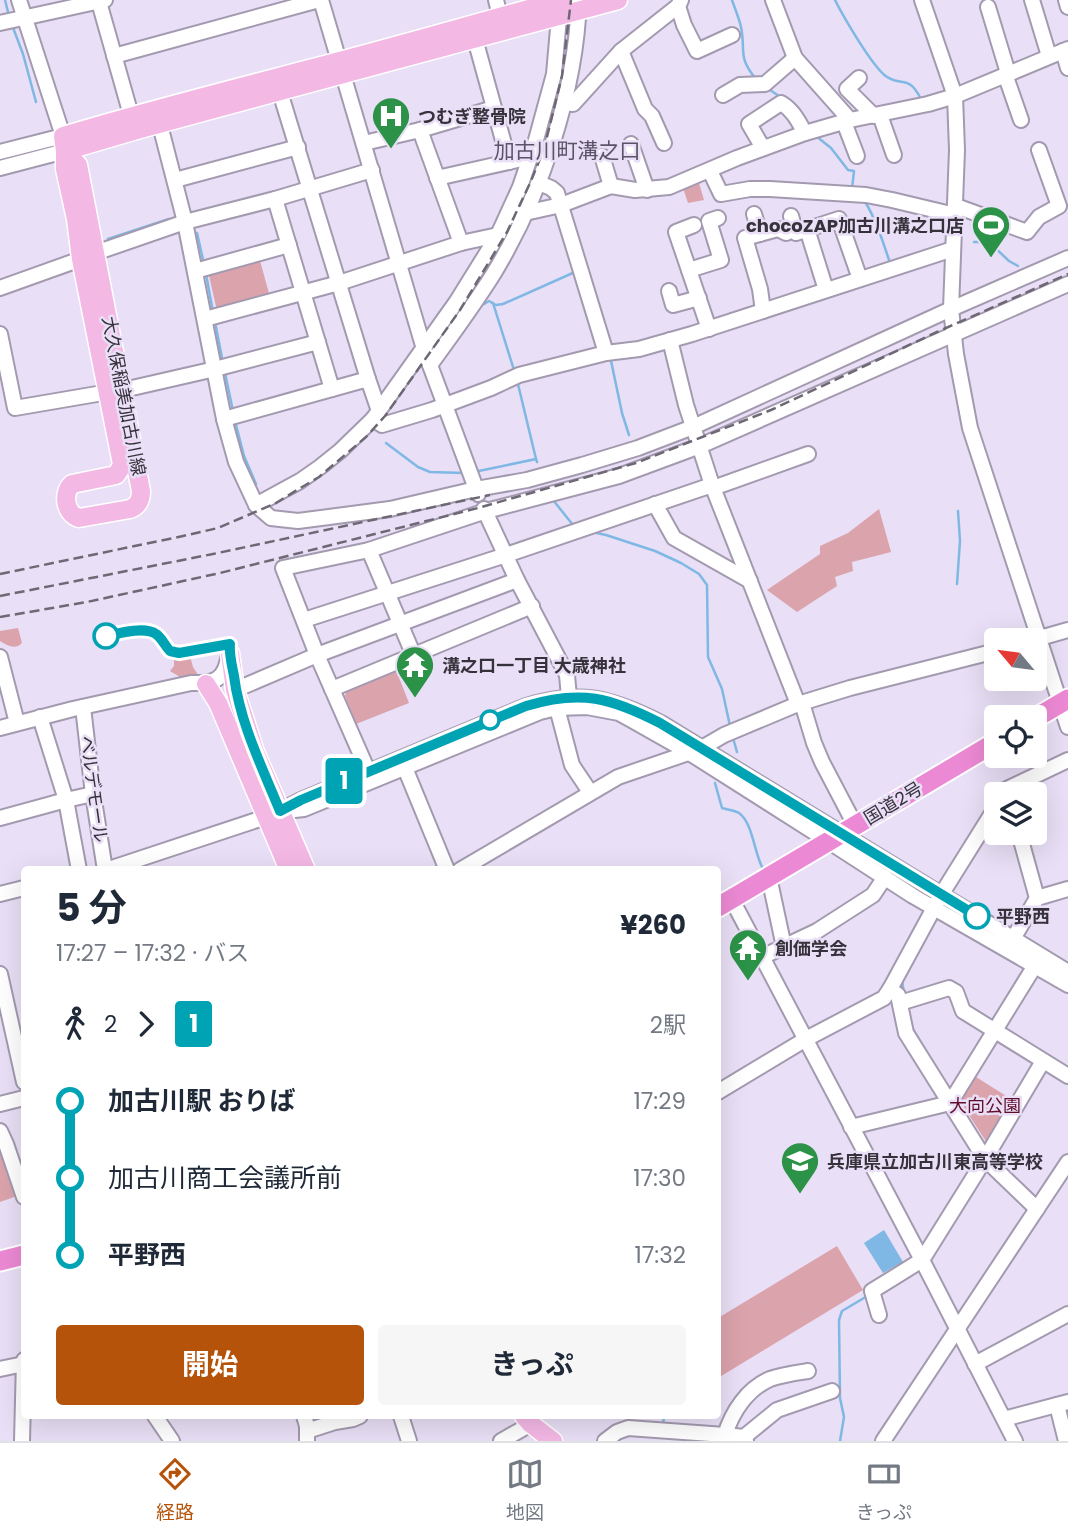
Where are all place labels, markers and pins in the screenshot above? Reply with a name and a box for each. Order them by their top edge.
hospital icon: つむぎ整骨院 [370,95,412,150]
place label: つむぎ整骨院 [418,104,526,129]
sports icon: chocoZAP加古川溝之口店 [970,204,1012,259]
place label: chocoZAP加古川溝之口店 [746,213,964,238]
unlabelled marker [93,623,119,649]
temple icon: 溝之口一丁目 大歳神社 [394,644,436,699]
place label: 溝之口一丁目 大歳神社 [442,653,626,678]
unlabelled marker [480,710,500,730]
marker: 平野西 [964,903,990,929]
place label: 平野西 [996,904,1050,929]
temple icon: 創価学会 [727,927,769,982]
place label: 創価学会 [775,936,847,961]
school or university icon: 兵庫県立加古川東高等学校 [779,1140,821,1195]
place label: 兵庫県立加古川東高等学校 [827,1149,1043,1174]

